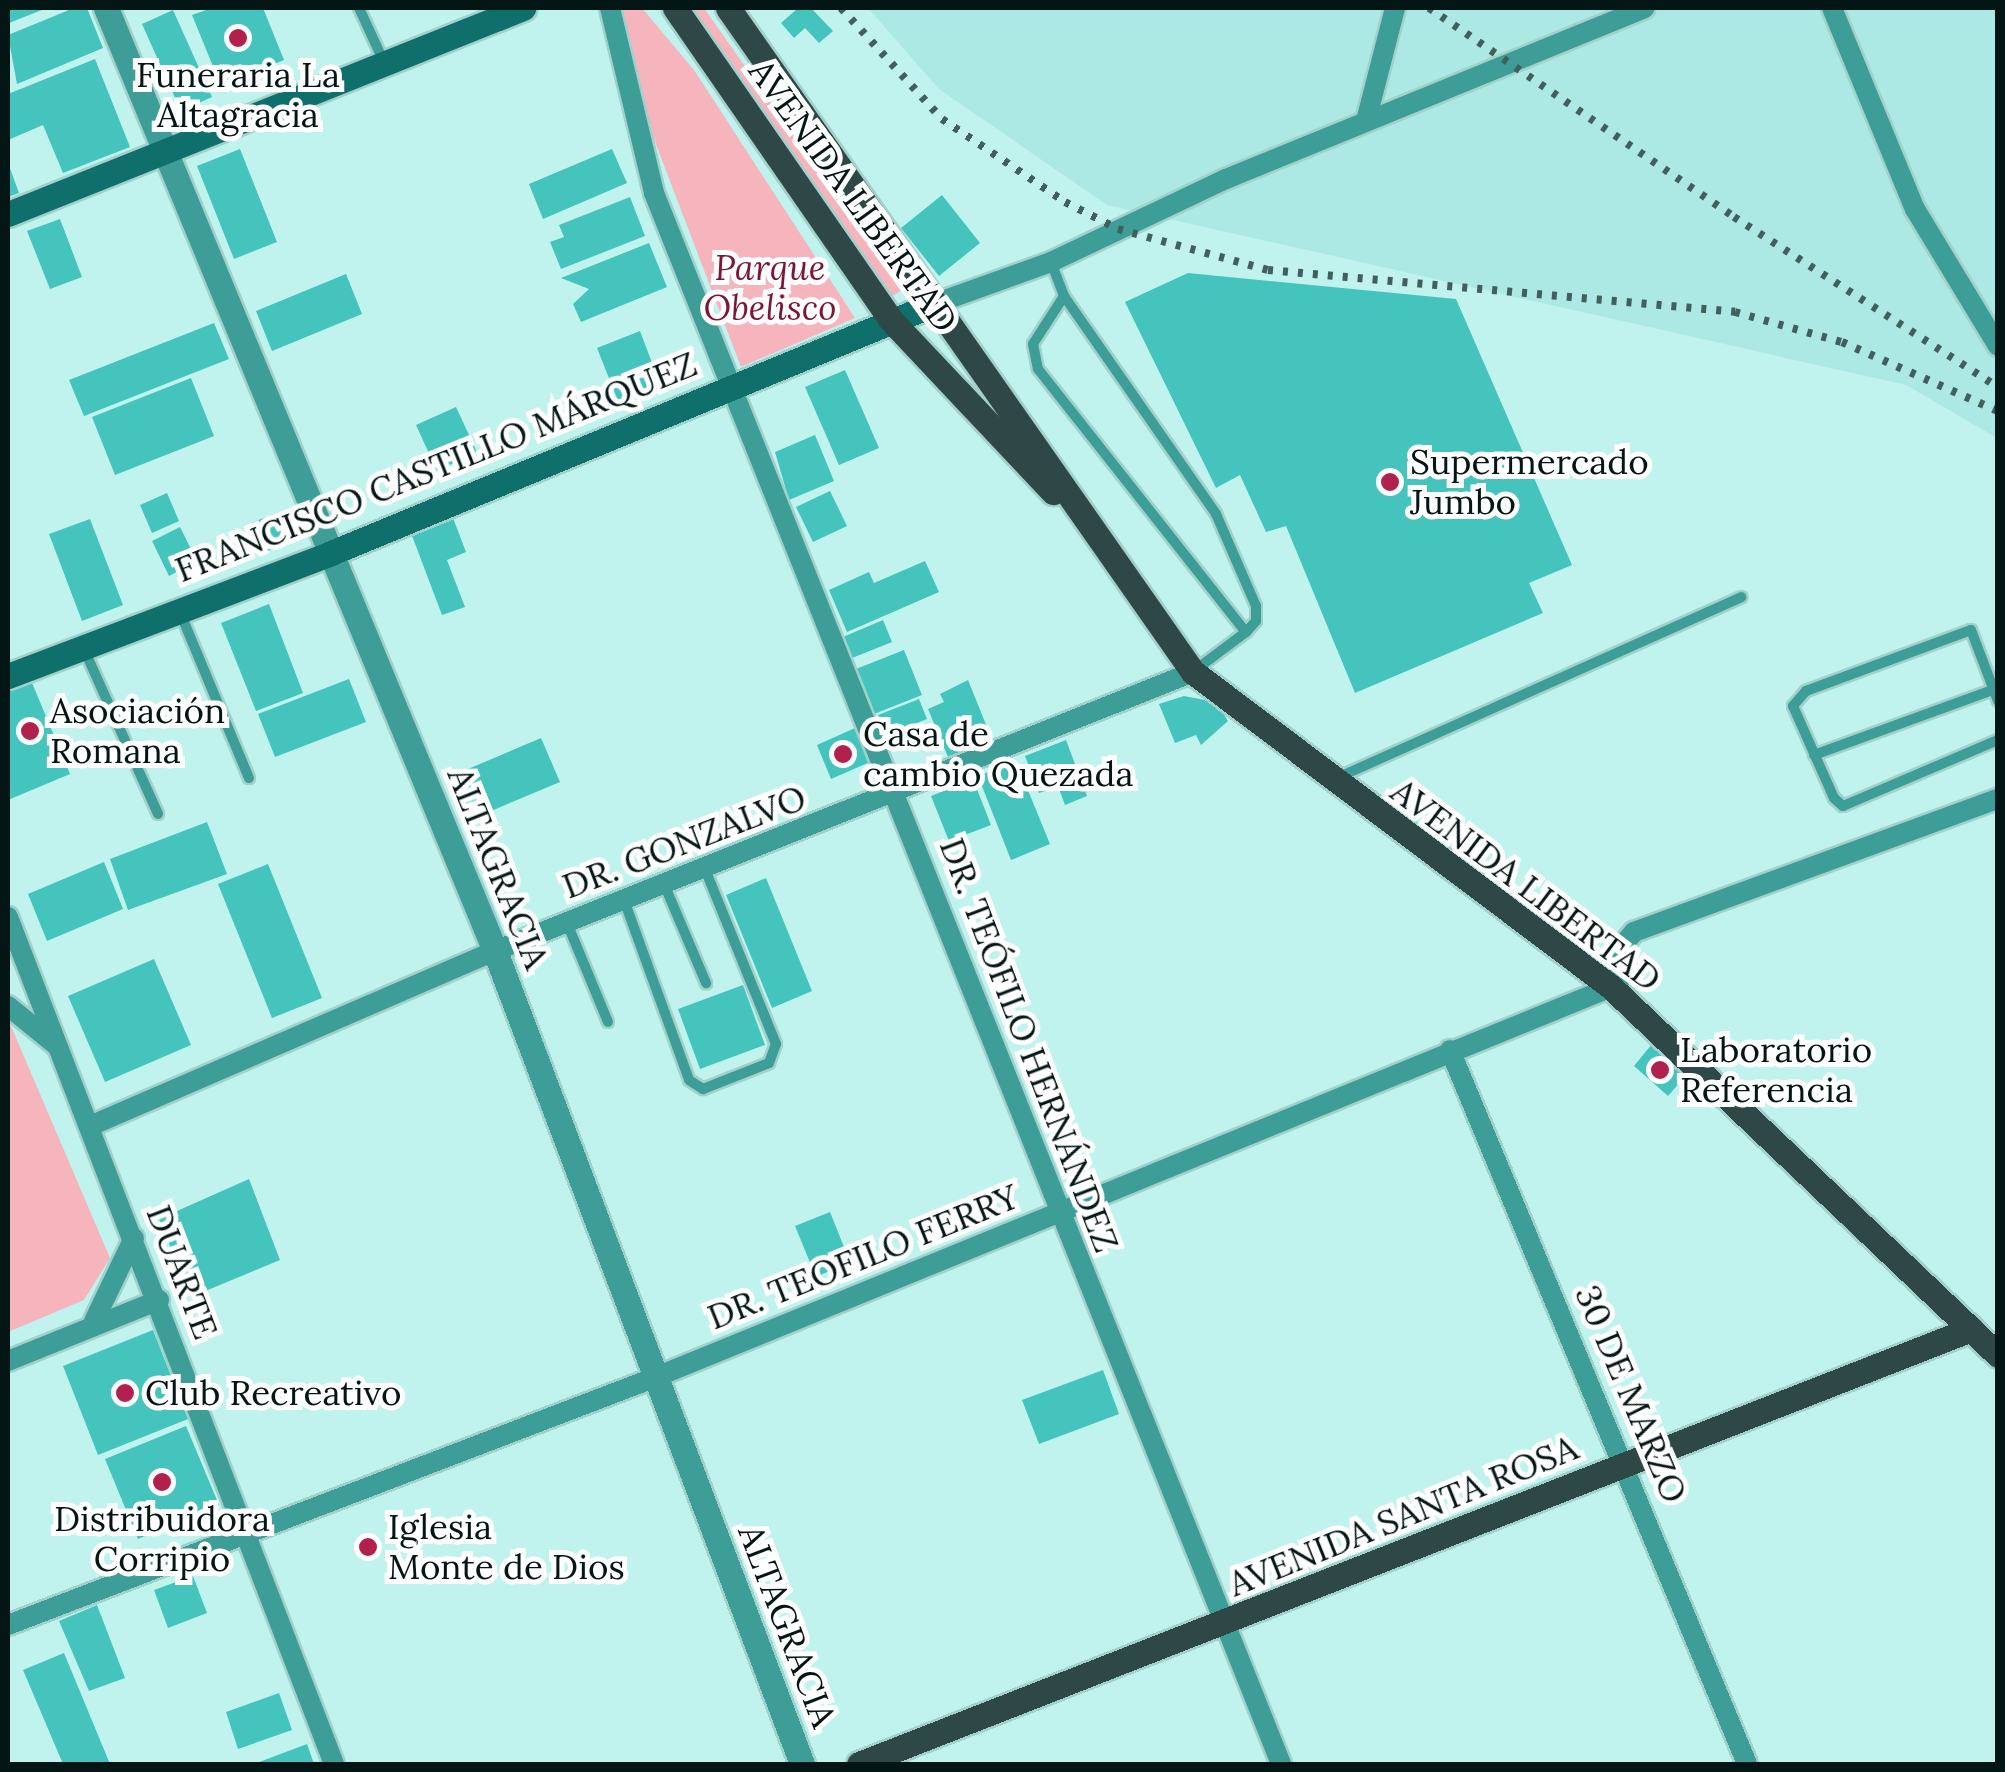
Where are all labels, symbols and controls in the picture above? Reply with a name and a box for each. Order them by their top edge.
marker: Funeraria La Altagracia [227,27,249,49]
street label: AVENIDA LIBERTAD [740,51,966,341]
place label: Funeraria La Altagracia [136,54,340,136]
park label: Parque Obelisco [703,247,837,329]
street label: FRANCISCO CASTILLO MÁRQUEZ [169,343,703,591]
place label: Supermercado Jumbo [1410,441,1649,523]
marker: Supermercado Jumbo [1379,471,1401,493]
place label: Asociación Romana [50,690,225,772]
place label: Casa de cambio Quezada [863,713,1133,795]
marker: Asociación Romana [19,720,41,742]
marker: Casa de cambio Quezada [832,743,854,765]
street label: ALTAGRACIA [439,761,557,975]
street label: AVENIDA LIBERTAD [1383,770,1669,1000]
street label: DR. GONZALVO [557,776,811,908]
street label: DR. TEÓFILO HERNÁNDEZ [931,832,1127,1258]
place label: Laboratorio Referencia [1680,1029,1872,1111]
marker: Laboratorio Referencia [1649,1059,1671,1081]
street label: DR. TEOFILO FERRY [702,1175,1024,1339]
street label: DUARTE [137,1199,227,1345]
street label: 30 DE MARZO [1566,1279,1696,1509]
place label: Club Recreativo [145,1372,402,1414]
marker: Club Recreativo [114,1382,136,1404]
street label: AVENIDA SANTA ROSA [1222,1427,1584,1605]
marker: Distribuidora Corripio [151,1471,173,1493]
place label: Distribuidora Corripio [54,1498,270,1580]
place label: Iglesia Monte de Dios [388,1506,625,1588]
street label: ALTAGRACIA [729,1519,845,1733]
marker: Iglesia Monte de Dios [357,1536,379,1558]

